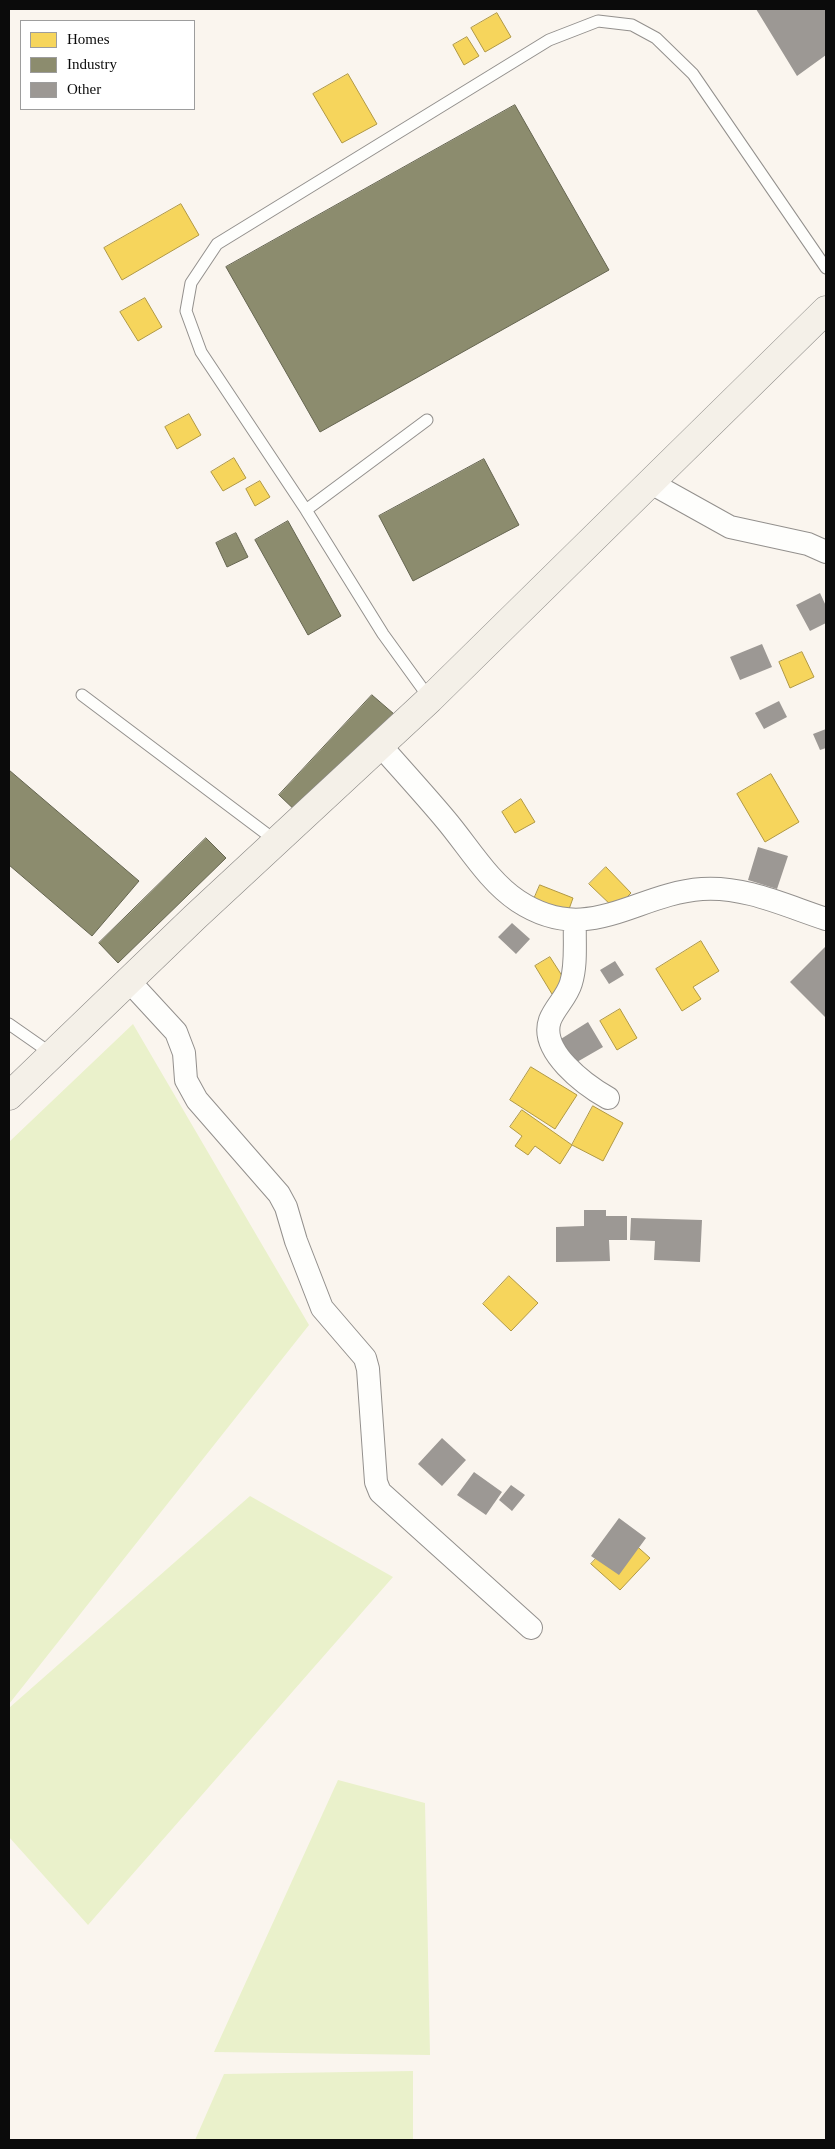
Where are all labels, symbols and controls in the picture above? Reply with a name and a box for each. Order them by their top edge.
legend [20,20,195,110]
text: Homes [67,31,110,47]
text: Industry [67,56,117,72]
text: Other [67,81,101,97]

